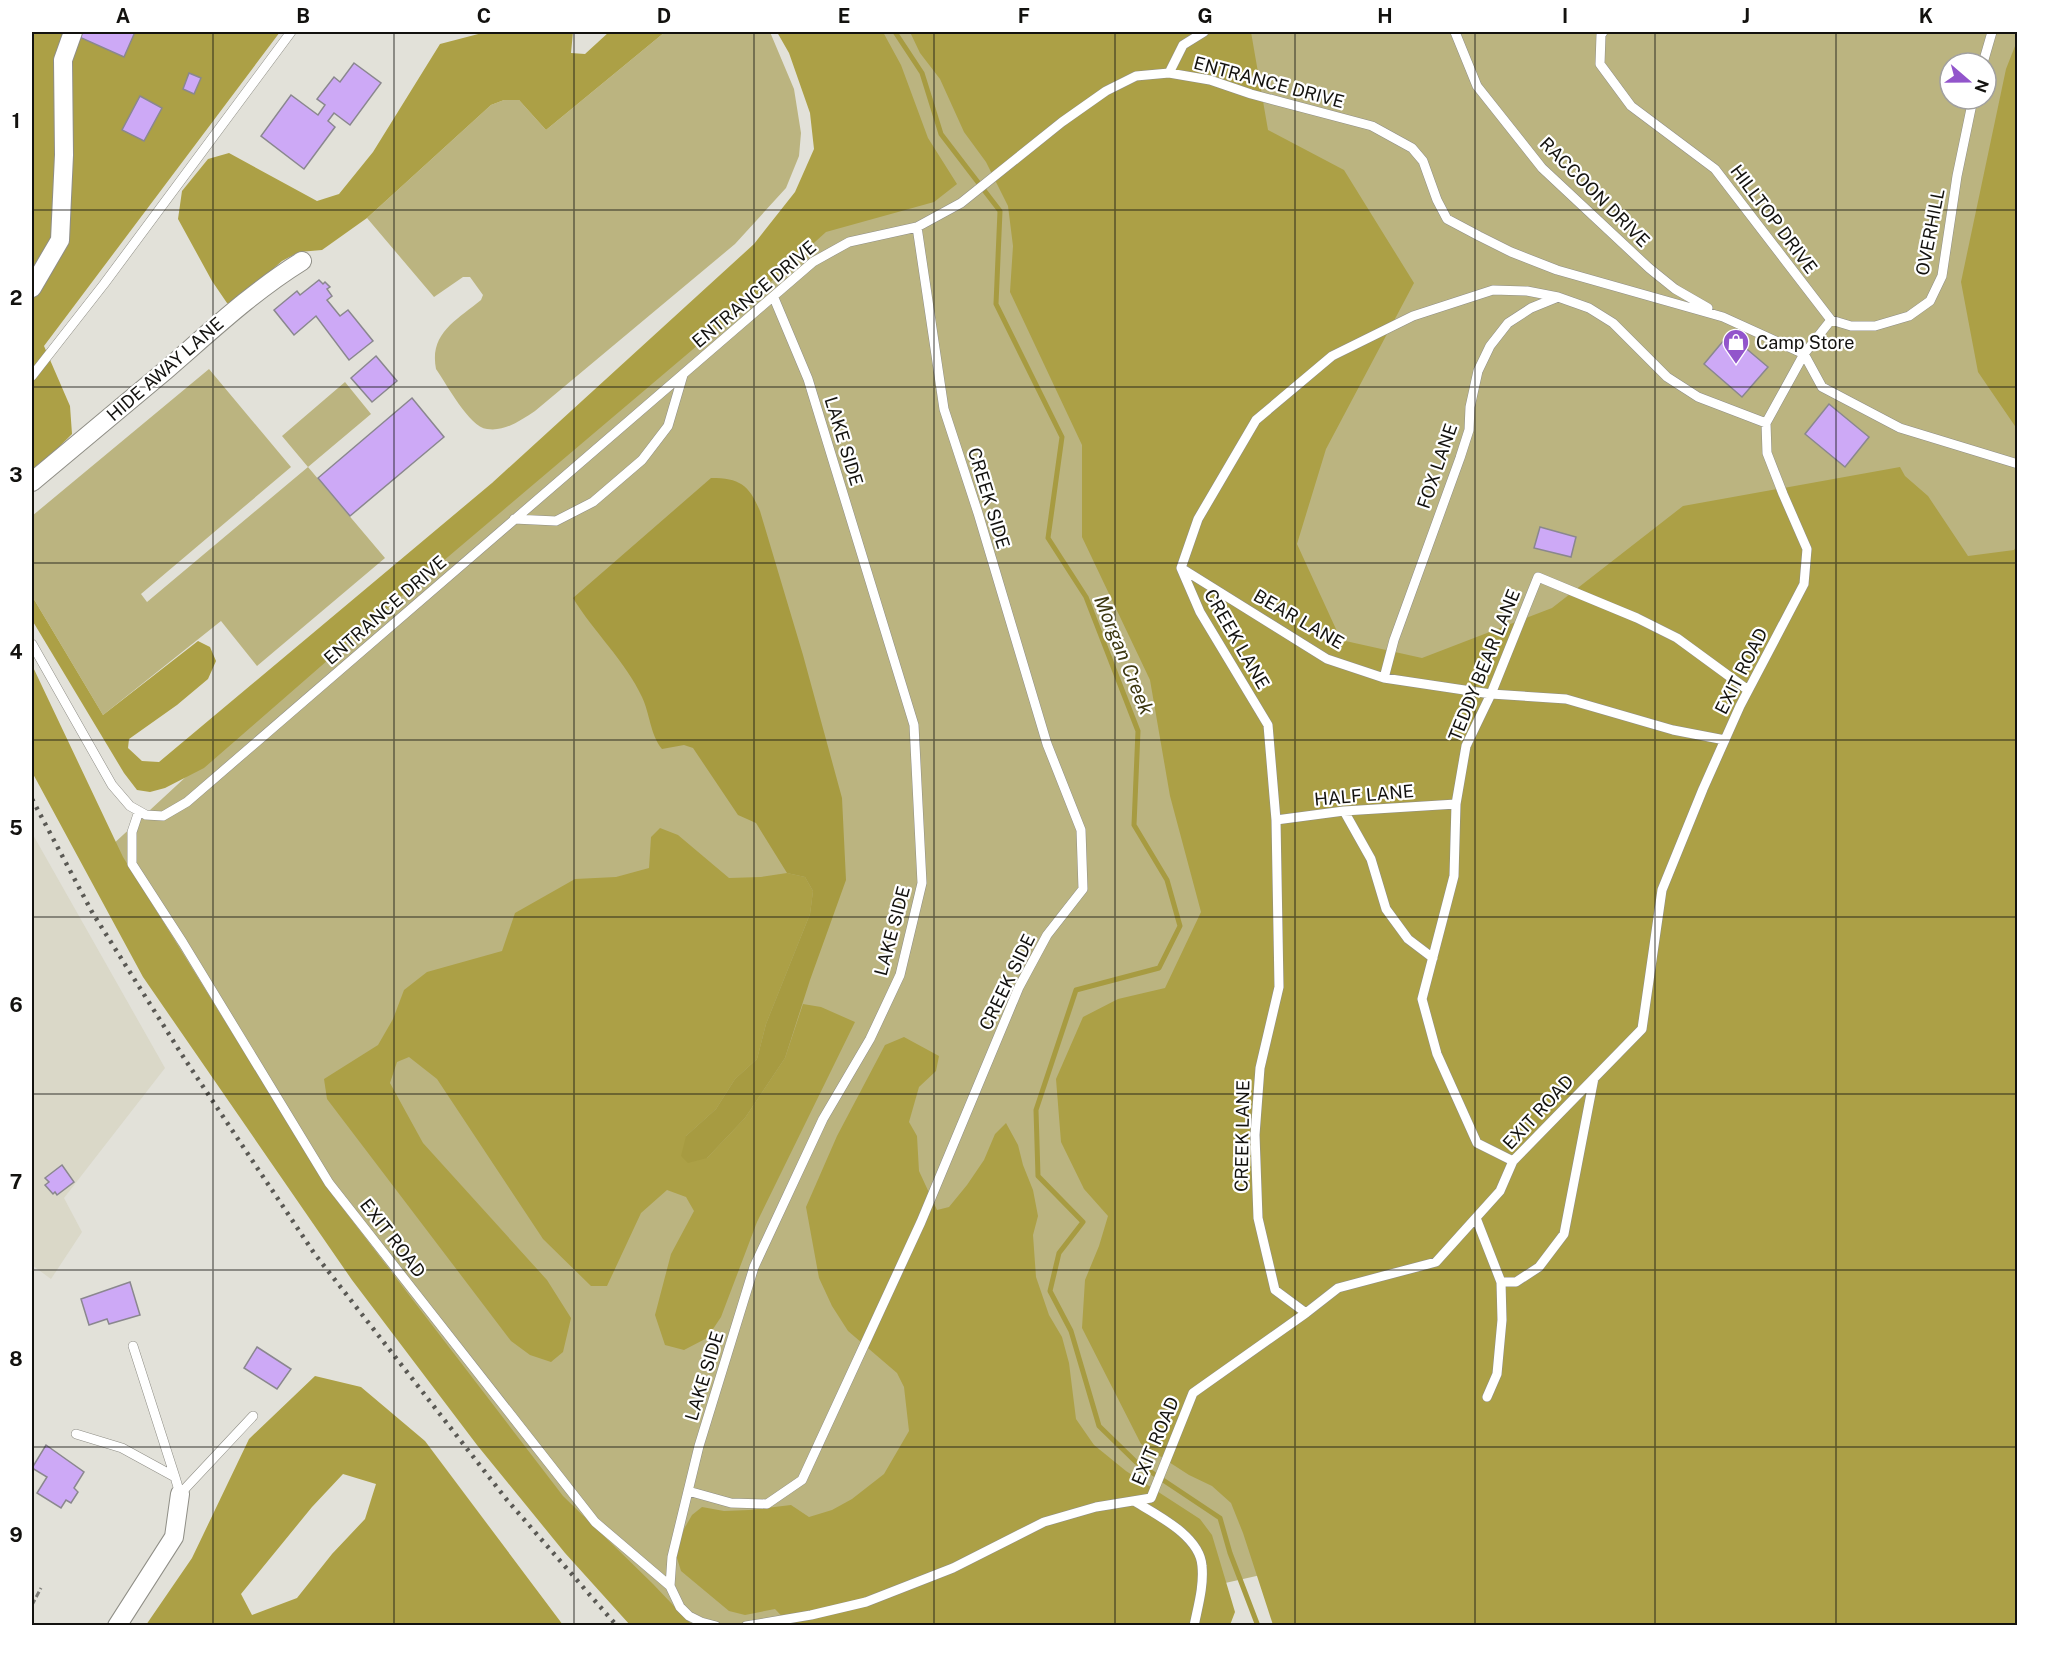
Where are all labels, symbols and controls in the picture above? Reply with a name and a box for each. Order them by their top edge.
text: A [116,4,130,28]
text: B [296,4,310,28]
text: C [477,4,491,28]
text: D [657,4,671,28]
text: E [838,4,850,28]
text: F [1018,4,1030,28]
text: G [1197,4,1213,28]
text: H [1377,4,1393,28]
text: I [1562,4,1568,28]
text: J [1742,4,1750,28]
text: K [1919,4,1933,28]
north arrow [1938,51,1998,111]
street label: ENTRANCE DRIVE [1191,52,1347,112]
text: N [1971,77,1993,95]
text: 1 [12,109,20,133]
street label: RACCOON DRIVE [1536,133,1654,251]
street label: HILLTOP DRIVE [1726,161,1822,277]
street label: OVERHILL [1911,187,1949,277]
street label: ENTRANCE DRIVE [688,236,820,352]
text: 2 [10,286,22,310]
street label: HIDE AWAY LANE [102,313,228,425]
shop icon: Camp Store [1721,327,1751,365]
place label: Camp Store [1756,332,1855,353]
street label: LAKE SIDE [821,394,867,488]
street label: FOX LANE [1413,421,1461,511]
street label: CREEK SIDE [964,445,1014,551]
text: 3 [9,463,23,487]
street label: ENTRANCE DRIVE [320,551,450,669]
street label: CREEK LANE [1200,585,1274,693]
street label: BEAR LANE [1250,585,1348,653]
street label: TEDDY BEAR LANE [1444,586,1524,744]
water label: Morgan Creek [1089,592,1159,718]
street label: EXIT ROAD [1710,624,1772,718]
text: 4 [9,640,23,664]
street label: HALF LANE [1313,780,1415,810]
text: 5 [9,816,23,840]
street label: LAKE SIDE [870,884,914,978]
street label: CREEK SIDE [975,930,1039,1034]
text: 6 [9,993,23,1017]
street label: EXIT ROAD [1498,1070,1578,1154]
street label: CREEK LANE [1231,1080,1253,1192]
text: 7 [10,1170,22,1194]
street label: EXIT ROAD [356,1195,430,1281]
street label: LAKE SIDE [681,1329,727,1423]
text: 8 [9,1347,23,1371]
street label: EXIT ROAD [1127,1394,1183,1488]
text: 9 [9,1523,23,1547]

